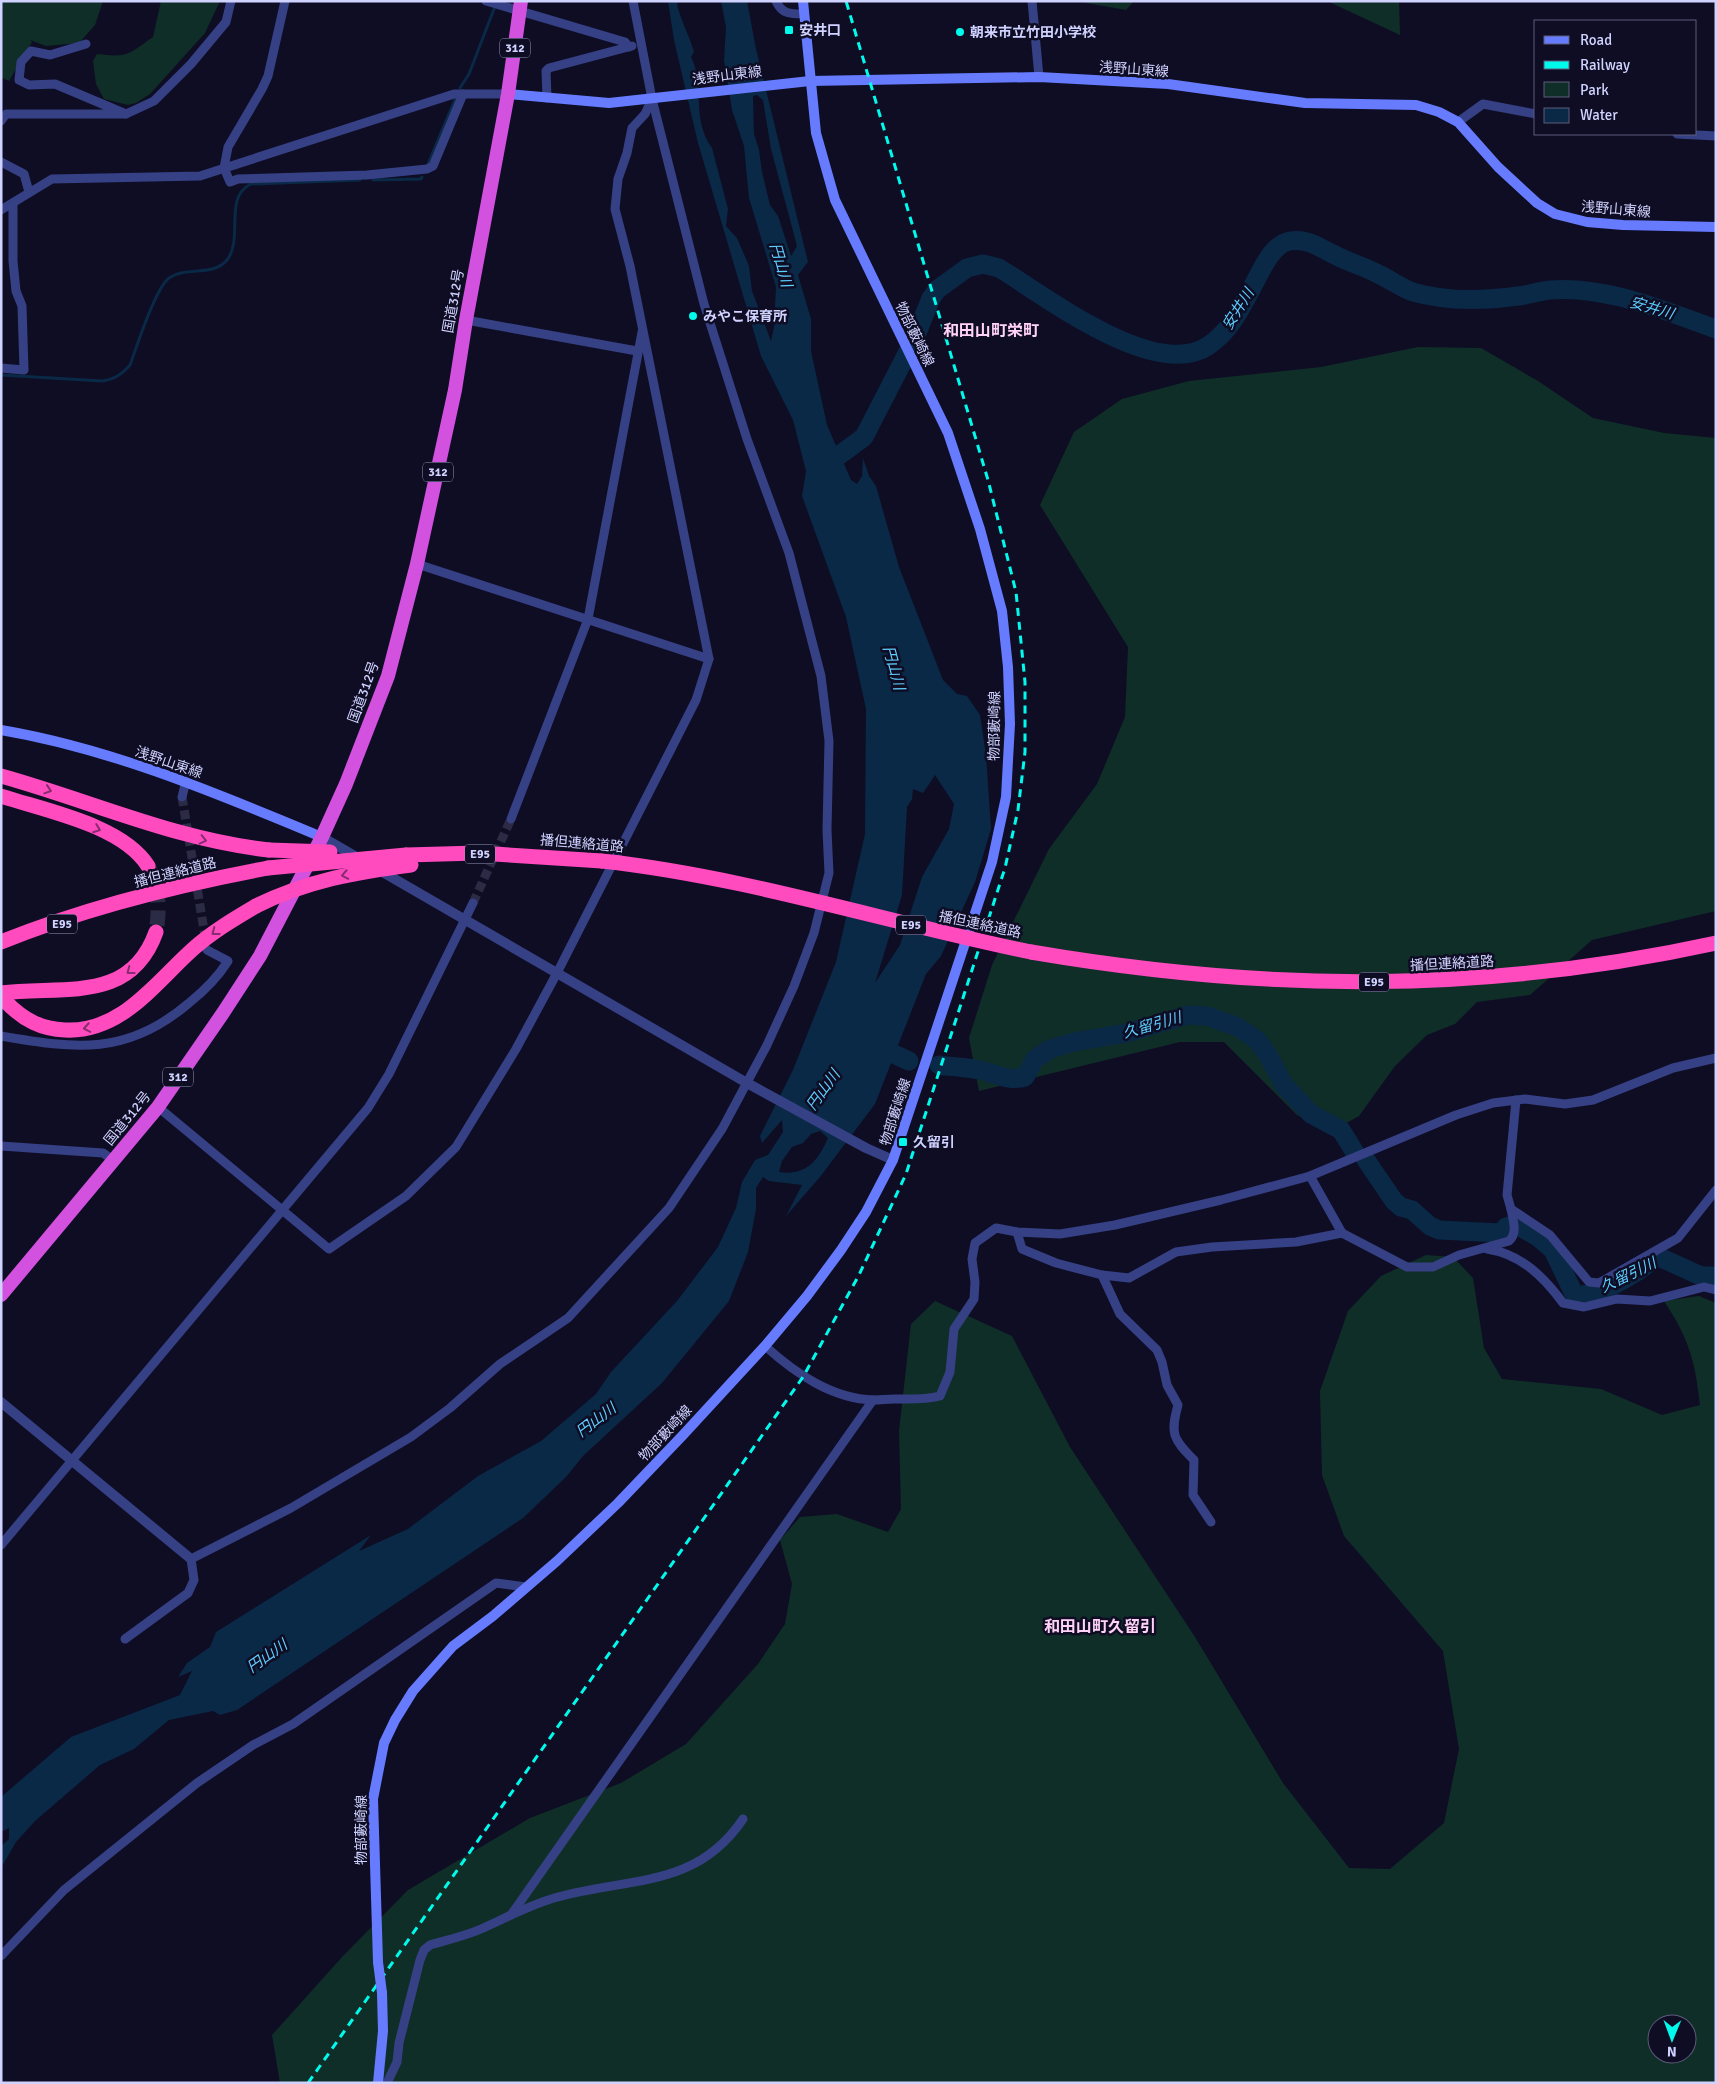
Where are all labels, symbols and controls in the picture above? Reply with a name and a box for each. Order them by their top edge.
legend [1534,20,1697,135]
place label: 安井口 [799,22,841,39]
marker: 安井口 [783,24,795,36]
place label: 朝来市立竹田小学校 [970,24,1096,41]
marker: 朝来市立竹田小学校 [954,26,966,38]
text: Road [1580,31,1612,49]
road number: 312 [500,38,530,58]
text: Railway [1580,56,1630,74]
street label: 浅野山東線 [1098,59,1169,80]
street label: 浅野山東線 [691,63,763,88]
text: Park [1580,81,1609,99]
text: Water [1580,106,1618,124]
street label: 浅野山東線 [1580,198,1652,221]
water label: 円山川 [766,241,796,291]
street label: 国道312号 [440,268,467,334]
water label: 安井川 [1218,283,1259,333]
water label: 安井川 [1628,293,1678,323]
street label: 物部藪崎線 [892,299,938,369]
place label: みやこ保育所 [703,308,787,325]
marker: みやこ保育所 [687,310,699,322]
district label: 和田山町栄町 [943,321,1039,341]
road number: 312 [423,462,453,482]
water label: 円山川 [879,644,909,694]
street label: 国道312号 [344,659,383,725]
street label: 物部藪崎線 [985,691,1004,761]
street label: 浅野山東線 [133,743,205,782]
one-way arrow [43,784,52,794]
one-way arrow [92,823,101,833]
street label: 播但連絡道路 [539,831,625,856]
one-way arrow [198,834,207,845]
road number: E95 [465,844,495,864]
street label: 播但連絡道路 [132,854,218,891]
one-way arrow [341,869,349,879]
street label: 播但連絡道路 [937,907,1023,942]
road number: E95 [47,914,77,934]
road number: E95 [896,916,926,934]
one-way arrow [211,926,221,935]
street label: 播但連絡道路 [1410,953,1494,974]
one-way arrow [127,966,136,974]
road number: E95 [1359,972,1389,992]
water label: 久留引川 [1121,1008,1185,1042]
one-way arrow [82,1023,91,1033]
water label: 円山川 [802,1065,845,1113]
road number: 312 [163,1068,193,1086]
street label: 物部藪崎線 [877,1076,914,1148]
street label: 国道312号 [100,1088,154,1149]
place label: 久留引 [913,1134,955,1151]
marker: 久留引 [897,1136,909,1148]
water label: 久留引川 [1597,1253,1661,1296]
water label: 円山川 [573,1398,621,1441]
street label: 物部藪崎線 [635,1402,695,1465]
district label: 和田山町久留引 [1044,1617,1156,1637]
water label: 円山川 [243,1635,292,1676]
street label: 物部藪崎線 [353,1795,370,1865]
north arrow [1647,2014,1697,2064]
text: N [1667,2043,1677,2060]

